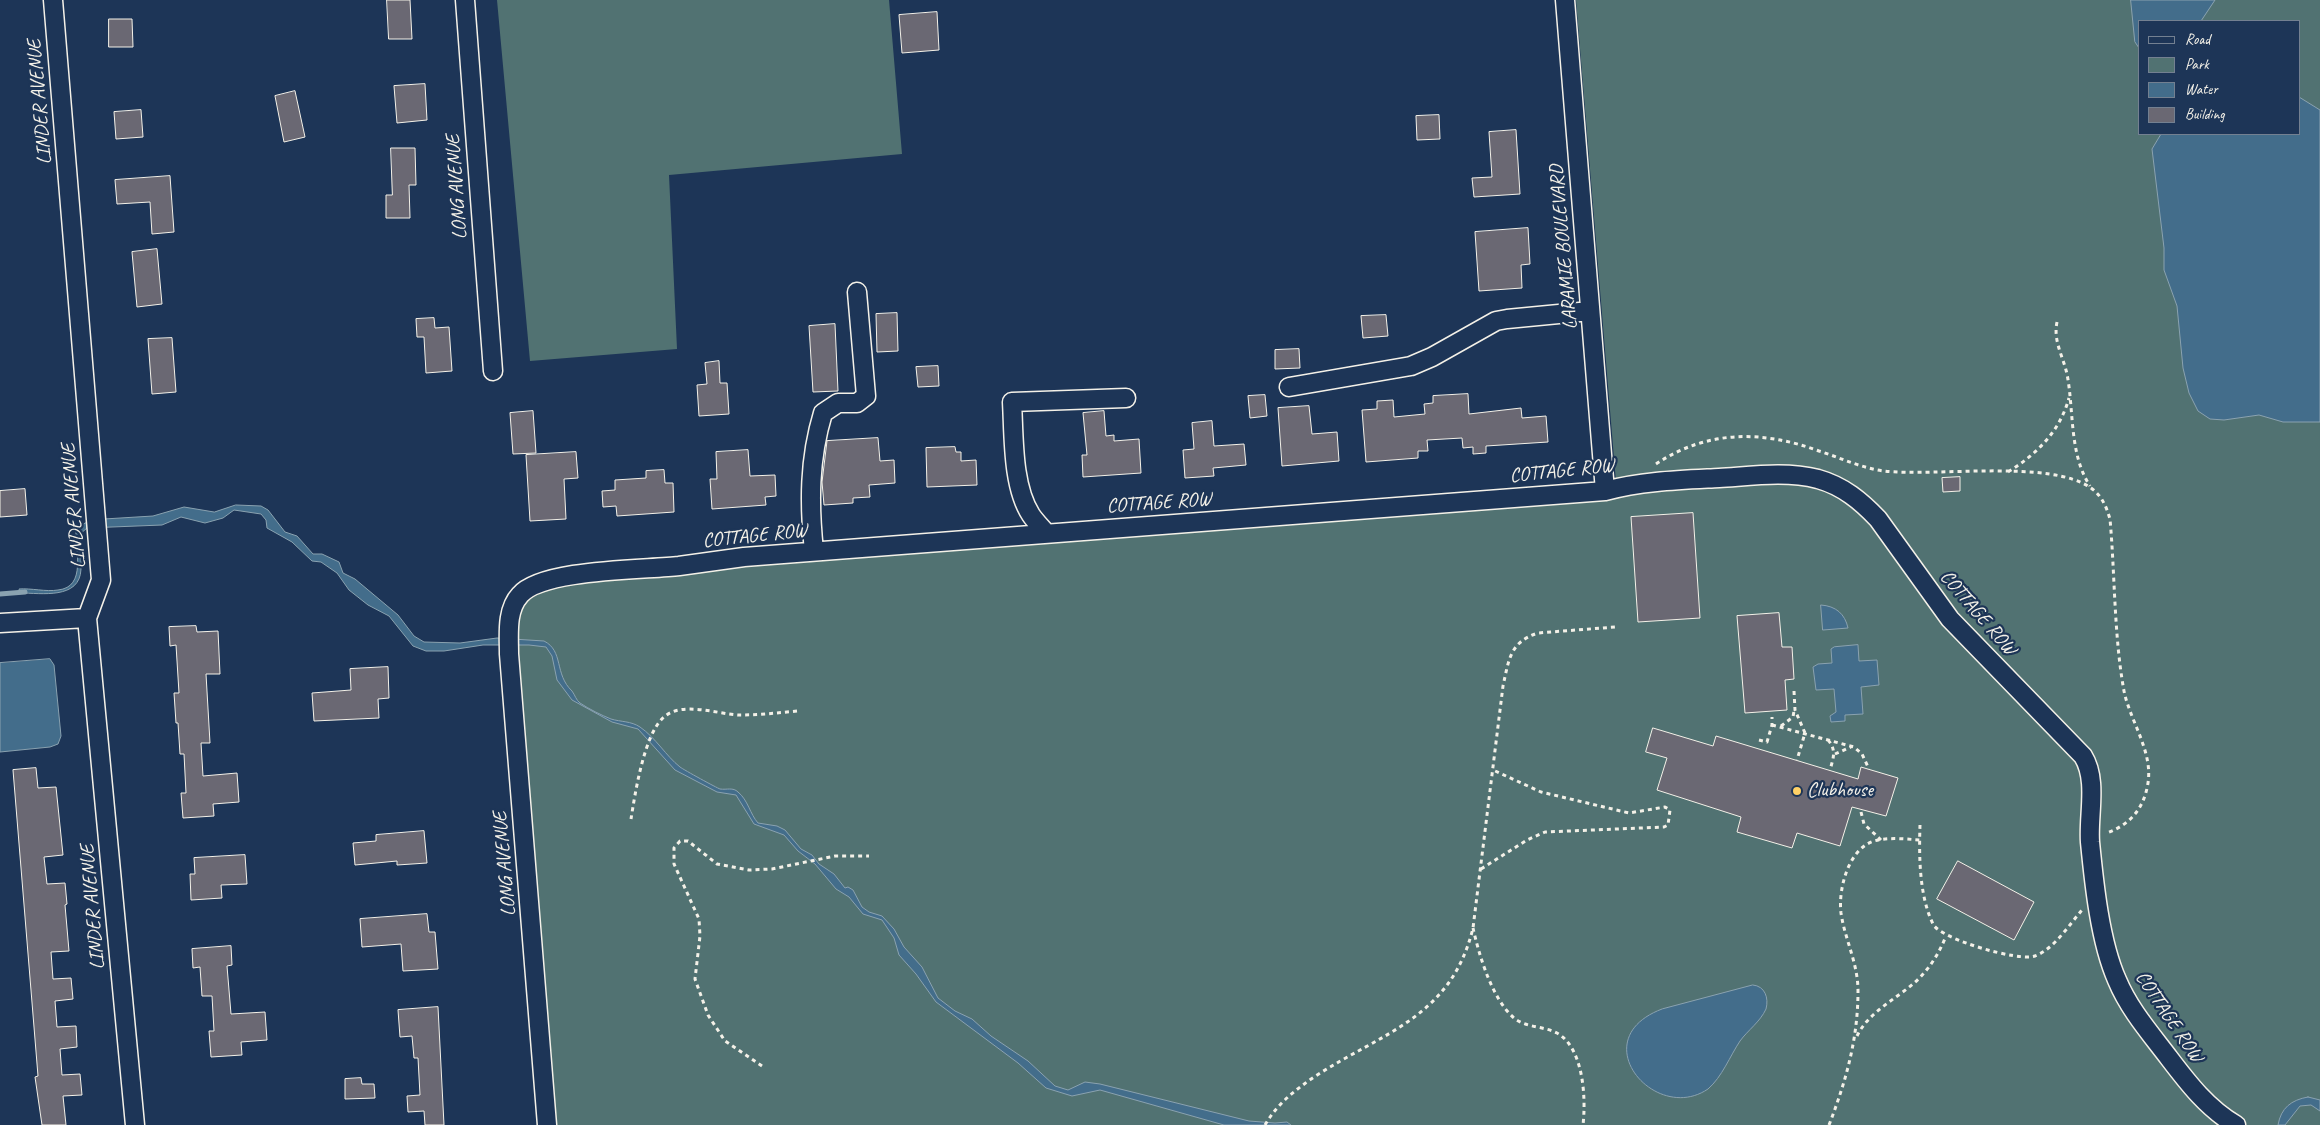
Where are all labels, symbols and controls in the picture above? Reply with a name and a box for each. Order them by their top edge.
legend [2138,20,2300,135]
text: Road [2185,30,2210,49]
street label: LINDER AVENUE [23,38,57,166]
text: Park [2185,55,2209,74]
text: Water [2185,80,2218,99]
text: Building [2185,105,2224,124]
street label: LONG AVENUE [441,134,473,240]
street label: LARAMIE BOULEVARD [1545,164,1583,330]
street label: LINDER AVENUE [57,442,91,570]
street label: COTTAGE ROW [1508,454,1616,488]
street label: COTTAGE ROW [1106,487,1212,519]
street label: COTTAGE ROW [701,519,809,553]
street label: COTTAGE ROW [1934,565,2022,661]
place label: Clubhouse [1807,779,1873,803]
marker: Clubhouse [1791,785,1803,797]
street label: LONG AVENUE [488,811,522,917]
street label: LINDER AVENUE [76,843,110,971]
street label: COTTAGE ROW [2130,967,2208,1067]

